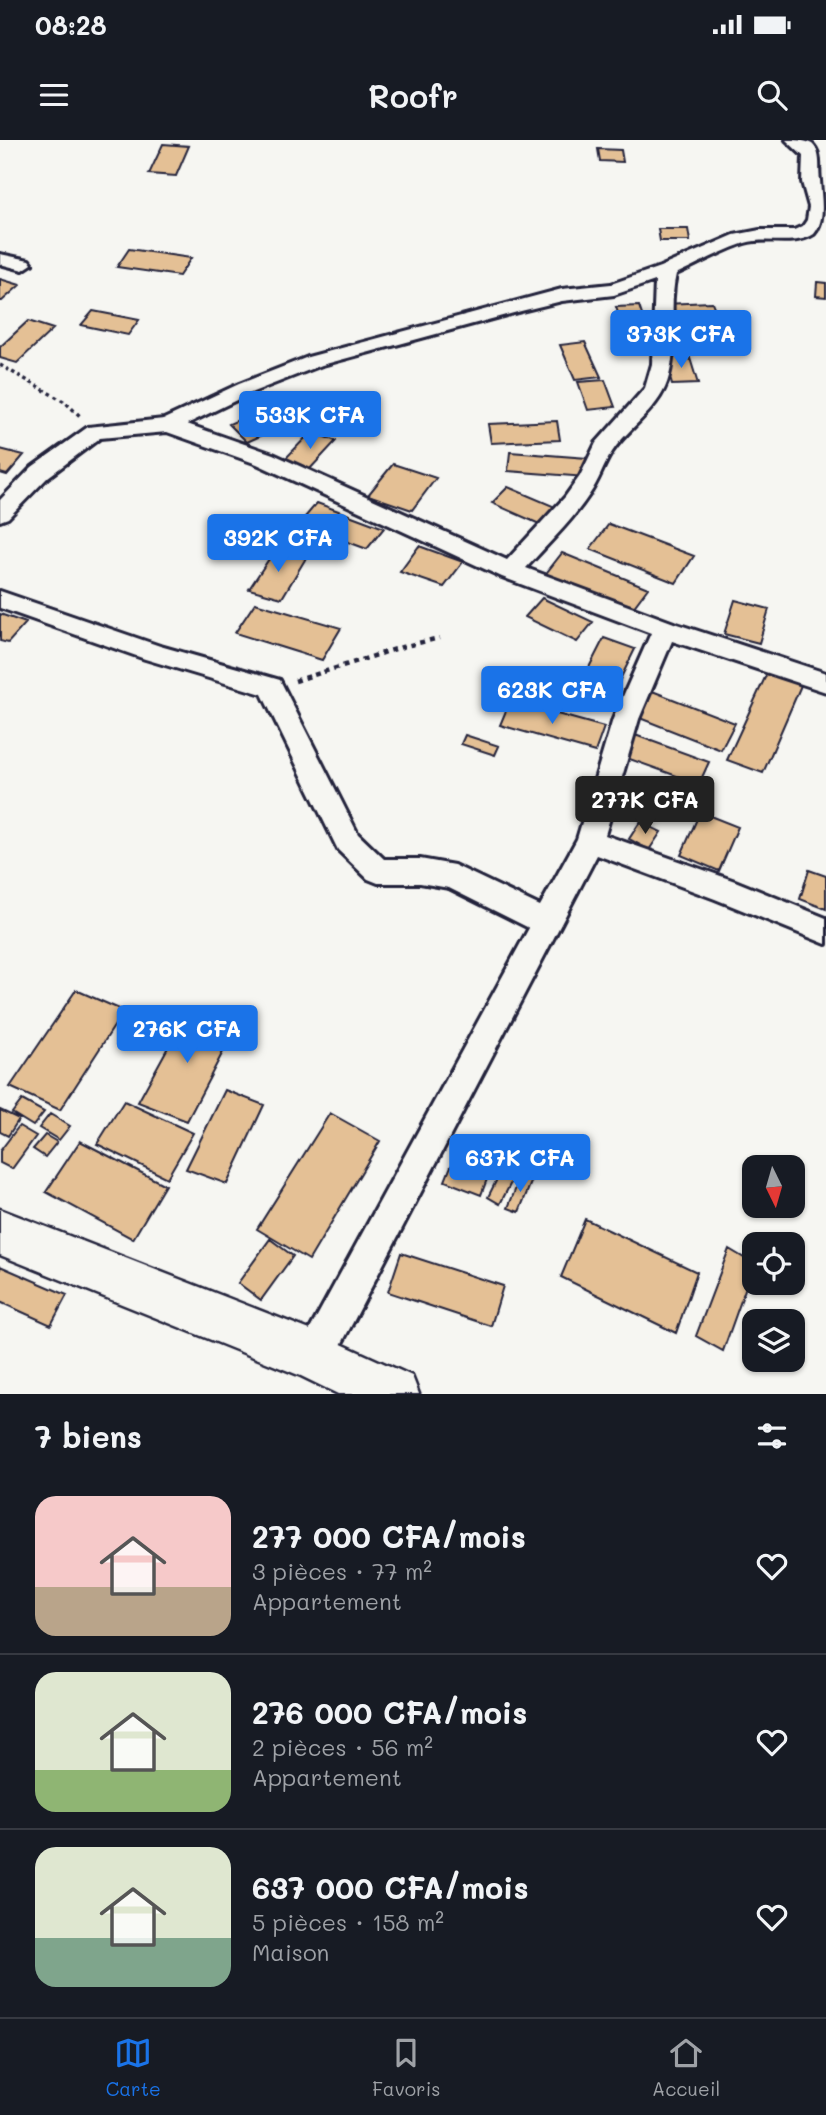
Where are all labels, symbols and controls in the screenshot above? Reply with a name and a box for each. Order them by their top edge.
text: 08:28 [35,8,107,42]
text: Roofr [368,74,458,116]
icon: menu [35,76,73,114]
icon: search [753,76,791,114]
pin: 373K CFA [609,310,753,370]
text: 373K CFA [626,318,736,348]
pin: 533K CFA [238,392,382,451]
text: 533K CFA [255,399,365,429]
pin: 392K CFA [206,514,350,574]
text: 392K CFA [223,522,333,552]
pin: 623K CFA [480,666,624,726]
text: 623K CFA [497,674,607,704]
pin: 277K CFA [573,776,717,836]
text: 277K CFA [591,784,699,814]
pin: 276K CFA [115,1006,259,1065]
text: 276K CFA [133,1013,241,1043]
pin: 637K CFA [448,1135,592,1194]
text: 637K CFA [465,1142,575,1172]
north arrow [742,1155,805,1218]
map controls [742,1155,805,1372]
button: locate [742,1232,805,1295]
button: layers [742,1309,805,1372]
text: 7 biens [35,1416,142,1456]
icon: filters [753,1417,791,1455]
text: 277 000 CFA/mois [252,1516,526,1556]
icon: home [91,1524,175,1608]
icon: heart [753,1547,791,1585]
text: 3 pièces · 77 m² [252,1556,432,1586]
text: Appartement [252,1586,402,1616]
text: 276 000 CFA/mois [252,1692,527,1732]
icon: home [91,1700,175,1784]
icon: heart [753,1723,791,1761]
text: 2 pièces · 56 m² [252,1732,433,1762]
text: Appartement [252,1762,402,1792]
text: 637 000 CFA/mois [252,1867,529,1907]
icon: home [91,1875,175,1959]
icon: heart [753,1898,791,1936]
text: 5 pièces · 158 m² [252,1907,444,1937]
text: Maison [252,1937,329,1967]
tab: Carte [106,2034,161,2101]
tab: Favoris [372,2034,441,2101]
tab: Accueil [652,2034,720,2101]

